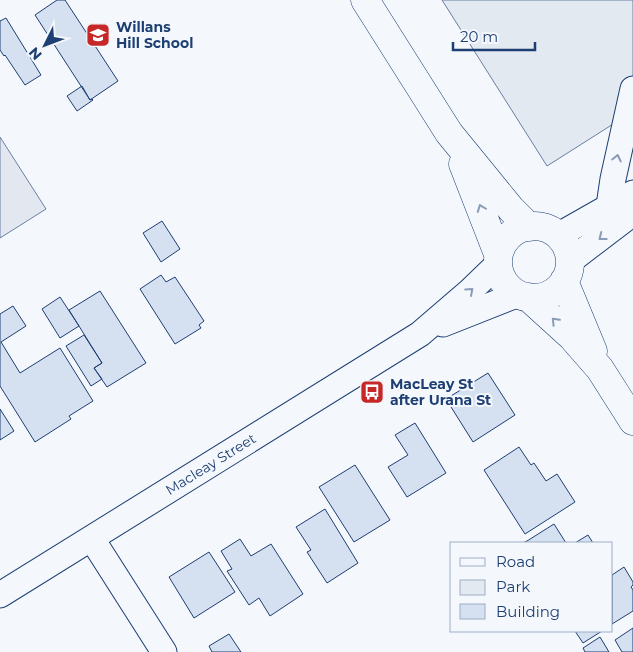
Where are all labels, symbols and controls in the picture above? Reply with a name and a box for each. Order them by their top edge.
place label: Willans Hill School [116,18,193,52]
north arrow [20,20,70,70]
scale bar [453,20,536,52]
school or university icon: Willans Hill School [85,22,111,48]
text: 20 m [460,27,498,46]
text: N [25,43,46,64]
one-way arrow [611,154,622,163]
one-way arrow [477,205,487,213]
one-way arrow [598,231,607,240]
one-way arrow [464,288,473,297]
one-way arrow [552,317,561,326]
place label: MacLeay St after Urana St [390,375,491,409]
bus stop icon: MacLeay St after Urana St [359,379,385,405]
street label: Macleay Street [162,429,259,499]
legend [450,542,613,632]
text: Road [496,552,535,571]
text: Park [496,577,530,596]
text: Building [496,602,560,621]

